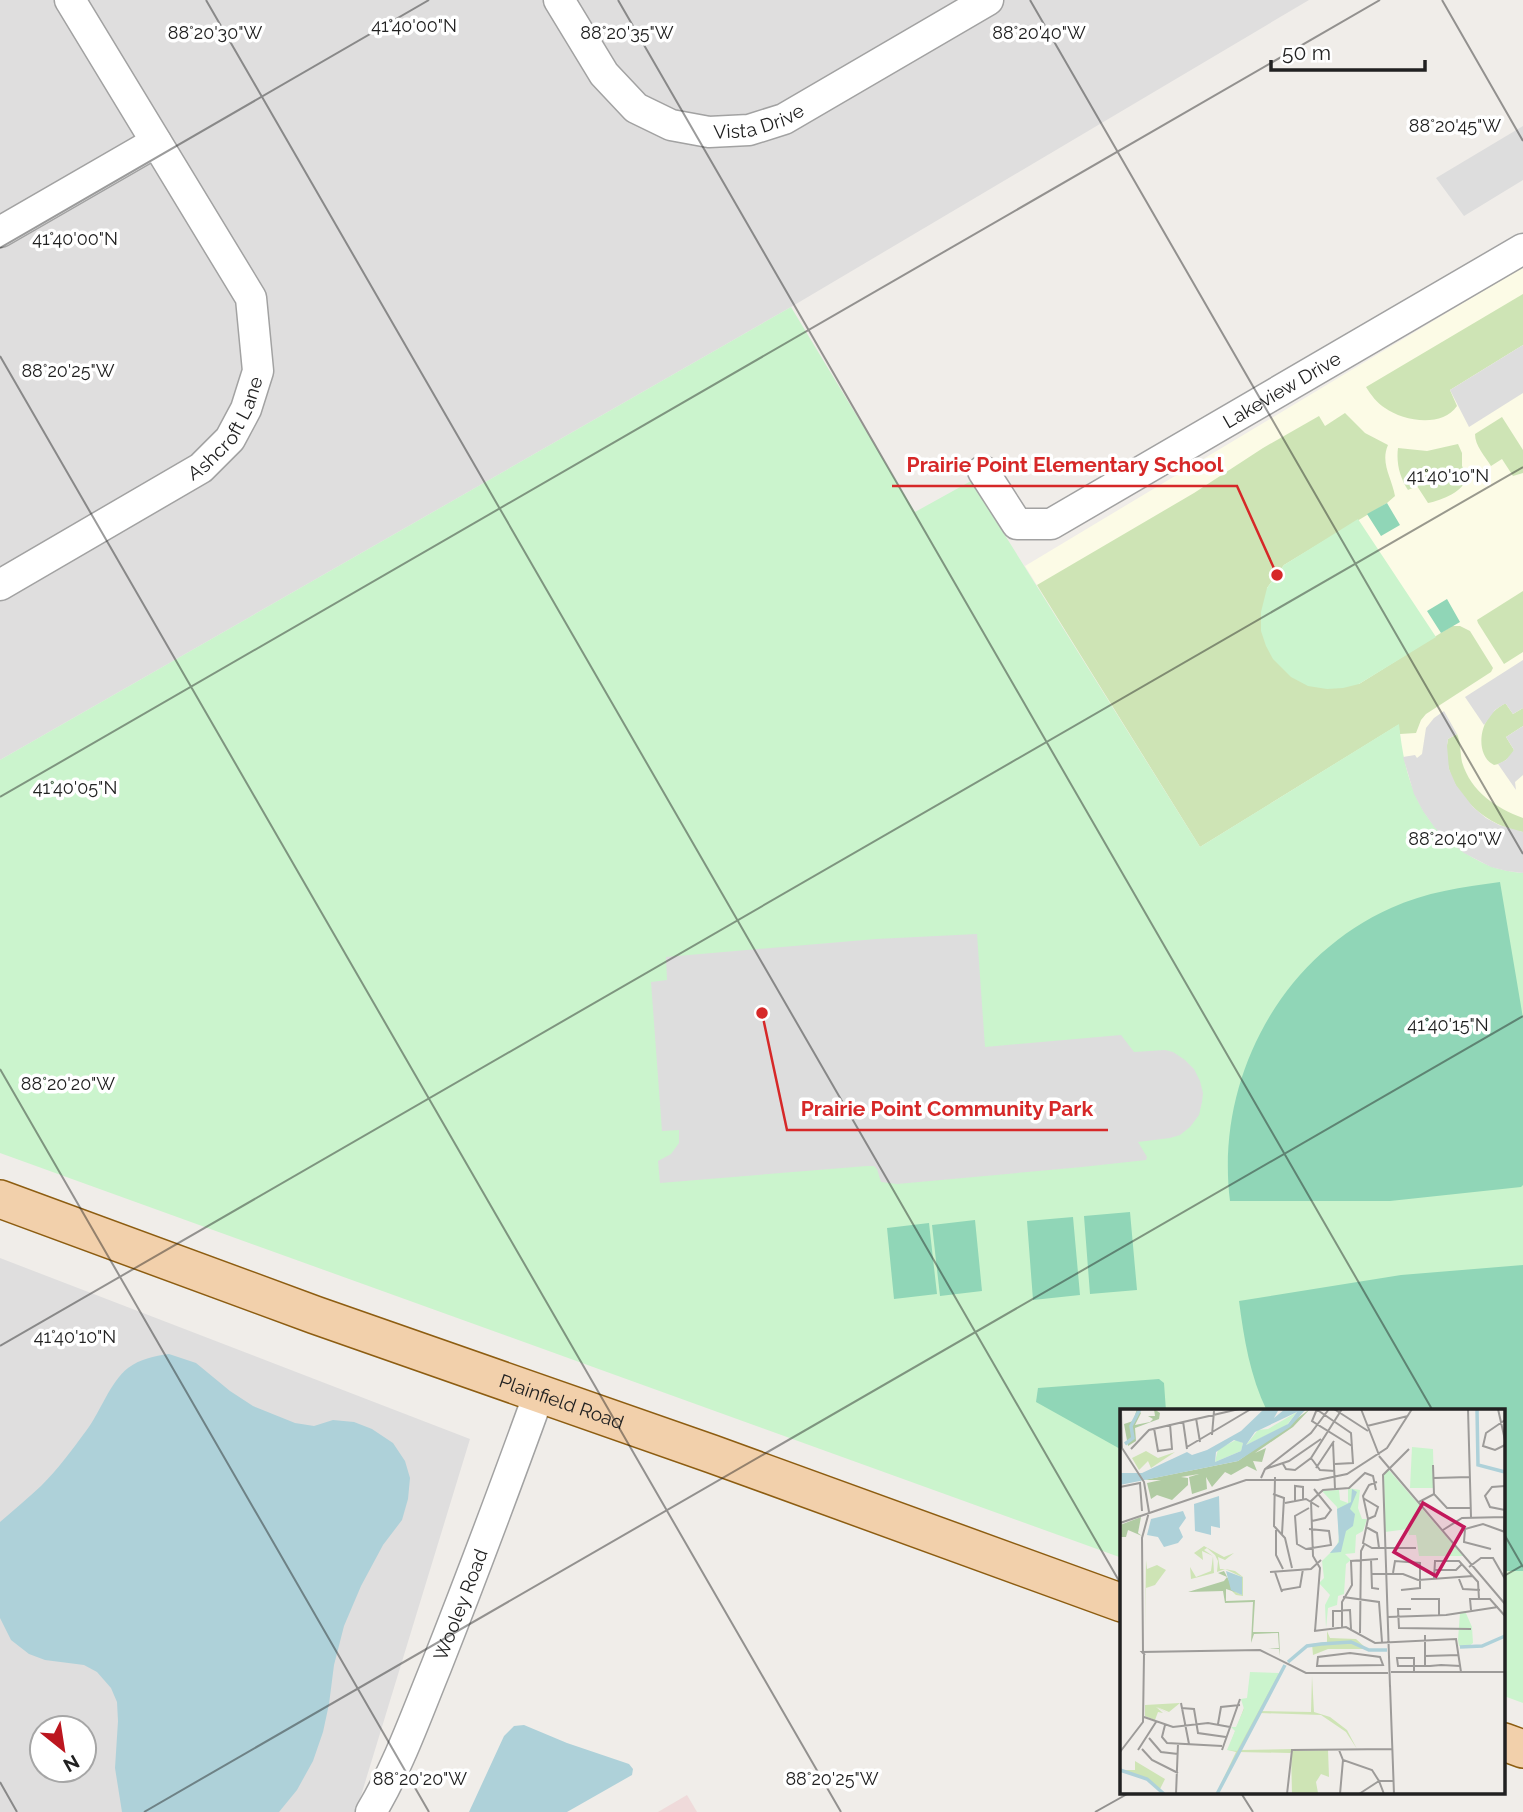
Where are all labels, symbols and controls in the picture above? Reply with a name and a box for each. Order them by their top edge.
text: 41°40'00"N [371,15,457,36]
text: 88°20'30"W [168,22,262,43]
text: 88°20'35"W [580,22,674,43]
text: 88°20'40"W [992,22,1086,43]
scale bar [1271,28,1425,72]
text: 50 m [1282,40,1331,65]
street label: Vista Drive [713,99,808,143]
text: 88°20'45"W [1409,115,1501,136]
text: 41°40'00"N [32,228,118,249]
street label: Lakeview Drive [1219,347,1344,432]
text: 88°20'25"W [21,360,115,381]
street label: Ashcroft Lane [184,374,267,484]
callout: Prairie Point Elementary School [892,444,1237,486]
text: Prairie Point Elementary School [907,452,1224,477]
text: 41°40'10"N [1407,465,1489,486]
text: 41°40'05"N [33,777,117,798]
text: 88°20'40"W [1408,828,1502,849]
text: 41°40'15"N [1407,1014,1489,1035]
text: 88°20'20"W [21,1073,115,1094]
callout: Prairie Point Community Park [787,1088,1108,1130]
text: Prairie Point Community Park [801,1096,1094,1121]
text: 41°40'10"N [34,1326,116,1347]
street label: Plainfield Road [496,1369,627,1433]
inset map [1120,1409,1506,1794]
street label: Wooley Road [429,1546,492,1663]
north arrow [28,1714,98,1784]
text: N [60,1751,83,1777]
text: 88°20'20"W [373,1768,467,1789]
text: 88°20'25"W [785,1768,879,1789]

